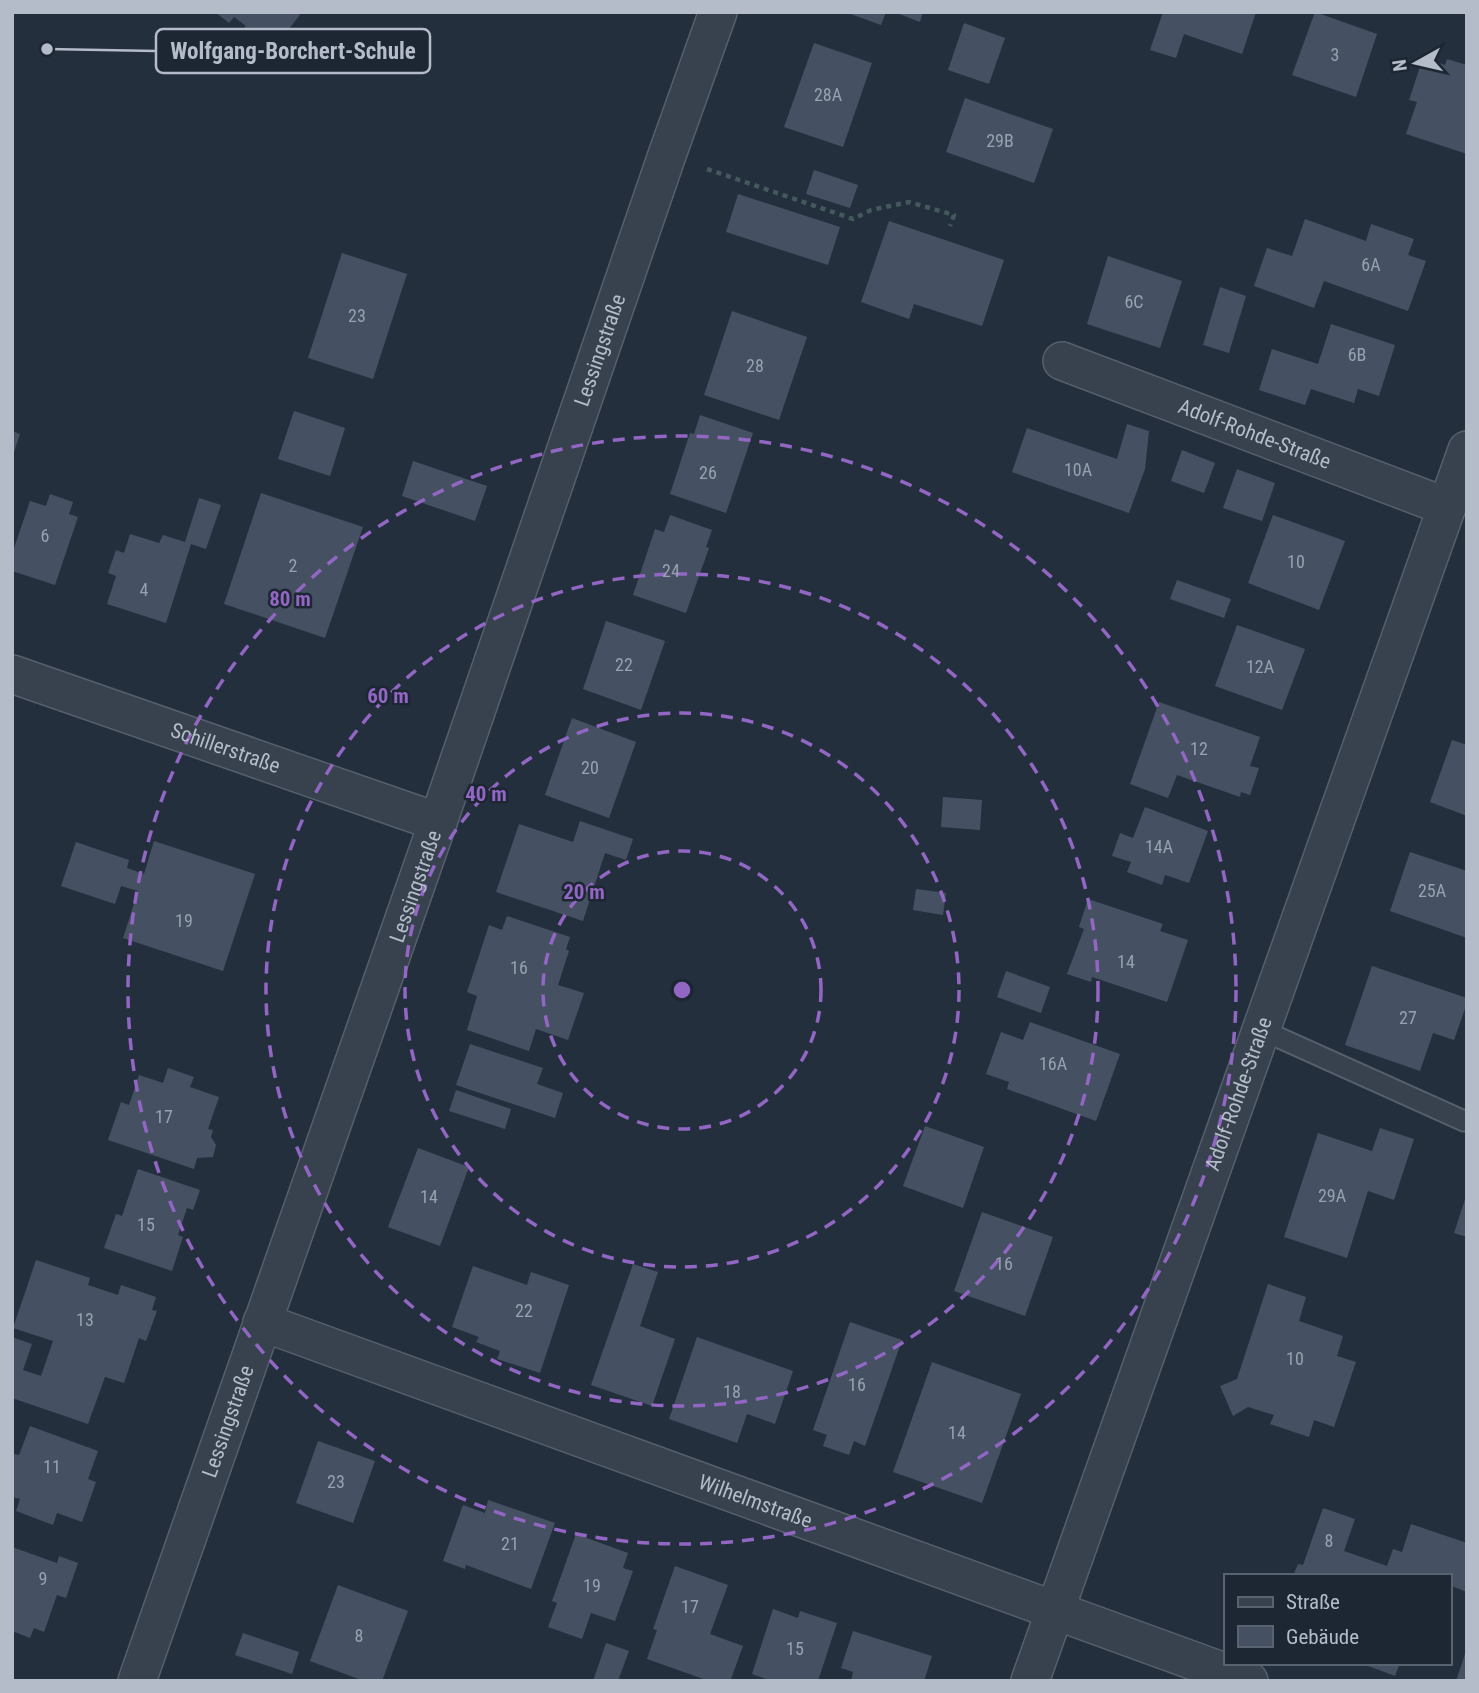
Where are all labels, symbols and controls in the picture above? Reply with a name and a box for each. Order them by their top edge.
north arrow [1381,28,1451,98]
callout: Wolfgang-Borchert-Schule [156,29,430,73]
text: Wolfgang-Borchert-Schule [170,38,416,65]
house number: 3 [1331,44,1339,65]
text: N [1387,58,1412,73]
house number: 28A [814,84,843,105]
house number: 29B [986,130,1014,151]
house number: 6A [1361,254,1381,275]
street label: Lessingstraße [570,291,630,409]
house number: 6C [1124,291,1144,312]
house number: 23 [348,305,366,326]
house number: 6B [1348,344,1366,365]
house number: 28 [746,355,764,376]
street label: Adolf-Rohde-Straße [1175,394,1334,474]
house number: 10A [1064,459,1093,480]
house number: 26 [699,462,717,483]
house number: 6 [41,525,49,546]
house number: 10 [1287,551,1305,572]
house number: 2 [289,555,298,576]
house number: 24 [662,560,680,581]
house number: 4 [140,579,149,600]
text: 80 m [269,587,311,611]
house number: 22 [615,654,633,675]
house number: 12A [1246,656,1275,677]
text: 60 m [367,684,409,708]
street label: Schillerstraße [168,718,283,778]
house number: 12 [1190,738,1208,759]
house number: 20 [581,757,599,778]
text: 40 m [465,782,507,806]
street label: Lessingstraße [385,827,446,946]
house number: 14A [1145,836,1174,857]
text: 20 m [563,880,605,904]
house number: 25A [1418,880,1447,901]
house number: 19 [175,910,193,931]
house number: 14 [1117,951,1135,972]
house number: 16 [510,957,528,978]
centre of rings [670,978,694,1002]
house number: 27 [1399,1007,1417,1028]
street label: Adolf-Rohde-Straße [1200,1014,1277,1174]
house number: 16A [1039,1053,1068,1074]
house number: 17 [155,1106,173,1127]
house number: 29A [1318,1185,1347,1206]
house number: 14 [420,1186,438,1207]
house number: 15 [137,1214,155,1235]
house number: 16 [995,1253,1013,1274]
house number: 22 [515,1300,533,1321]
house number: 13 [76,1309,94,1330]
house number: 10 [1286,1348,1304,1369]
street label: Lessingstraße [197,1362,259,1481]
house number: 16 [848,1374,866,1395]
house number: 18 [723,1381,741,1402]
house number: 14 [948,1422,966,1443]
house number: 11 [43,1456,61,1477]
street label: Wilhelmstraße [695,1470,816,1533]
house number: 23 [327,1471,345,1492]
house number: 8 [1325,1530,1333,1551]
house number: 21 [501,1533,519,1554]
house number: 9 [39,1568,47,1589]
legend [1224,1574,1451,1665]
house number: 19 [583,1575,601,1596]
text: Straße [1286,1590,1340,1614]
house number: 17 [681,1596,699,1617]
house number: 8 [355,1625,363,1646]
text: Gebäude [1286,1625,1359,1649]
house number: 15 [786,1638,804,1659]

